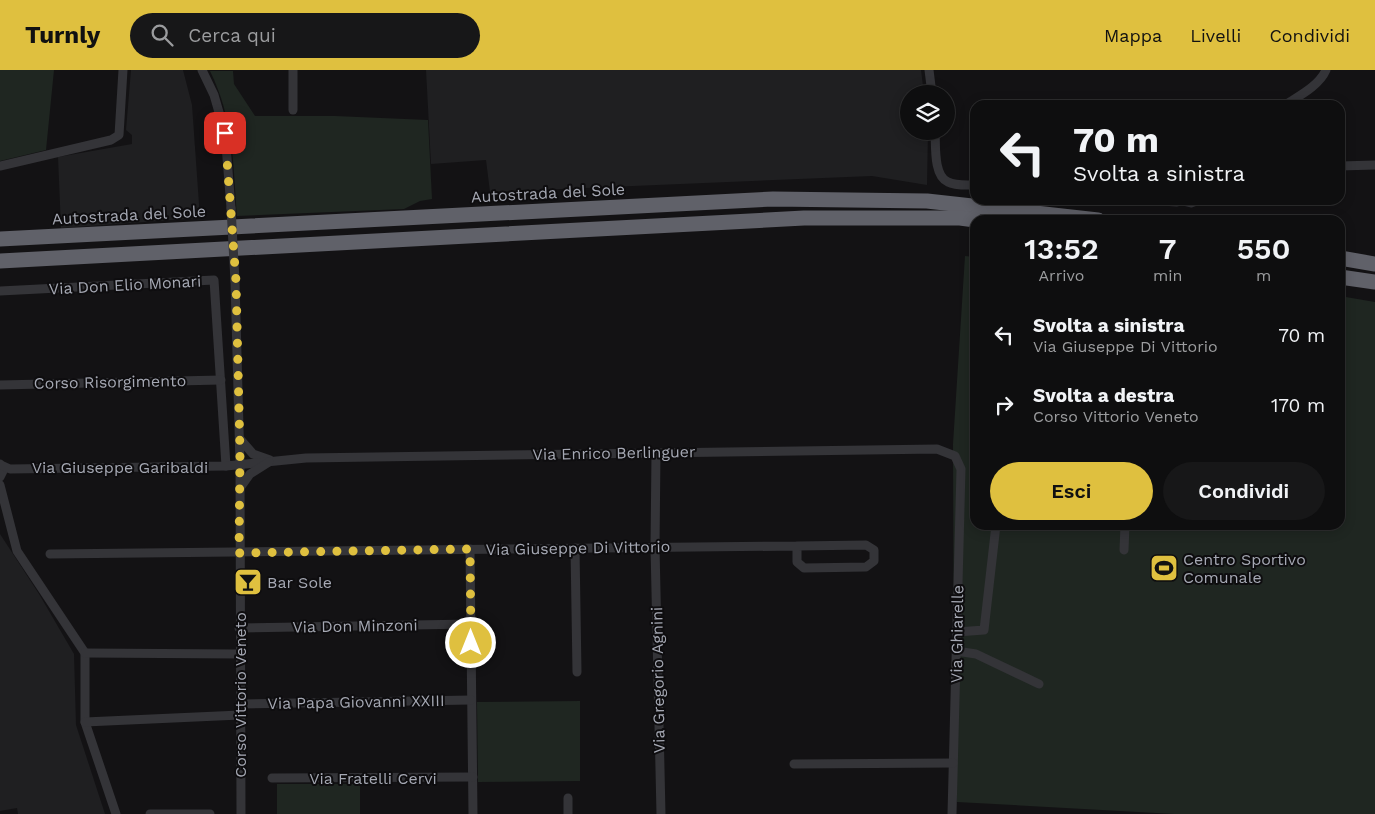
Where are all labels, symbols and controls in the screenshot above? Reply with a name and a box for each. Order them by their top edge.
search box [130,13,480,58]
text: Turnly [25,21,100,49]
icon: search [148,21,176,49]
text: Cerca qui [188,24,276,47]
text: Mappa [1104,25,1162,46]
text: Livelli [1190,25,1241,46]
text: Condividi [1269,25,1350,46]
map controls [900,85,955,140]
button: layers [900,85,955,140]
pin [204,112,246,154]
icon: arrive [211,119,239,147]
text: 70 m [1073,119,1159,161]
icon: left [990,120,1055,185]
text: Svolta a sinistra [1073,161,1245,186]
street label: Autostrada del Sole [470,179,626,207]
street label: Autostrada del Sole [51,201,207,229]
text: 13:52 [1024,231,1099,266]
text: 7 [1159,231,1177,266]
text: 550 [1237,231,1291,266]
text: Arrivo [1039,266,1084,285]
text: min [1153,266,1182,285]
text: m [1256,266,1271,285]
street label: Via Don Elio Monari [48,272,202,298]
text: Svolta a sinistra [1033,314,1184,337]
icon: left [990,321,1018,349]
text: 70 m [1278,324,1325,347]
text: Via Giuseppe Di Vittorio [1033,337,1218,356]
street label: Corso Risorgimento [34,371,186,393]
text: Svolta a destra [1033,384,1174,407]
icon: right [990,391,1018,419]
text: 170 m [1271,394,1325,417]
text: Corso Vittorio Veneto [1033,407,1199,426]
street label: Via Enrico Berlinguer [532,442,696,464]
street label: Via Giuseppe Garibaldi [32,458,208,477]
button: Esci [990,462,1153,520]
button: Condividi [1163,462,1325,520]
street label: Via Giuseppe Di Vittorio [486,537,670,559]
place label: Centro Sportivo Comunale [1183,550,1306,587]
sports icon: Centro Sportivo Comunale [1149,553,1179,583]
bar icon: Bar Sole [233,567,263,597]
place label: Bar Sole [267,573,332,592]
street label: Via Ghiarelle [947,585,967,683]
street label: Via Gregorio Agnini [647,607,669,753]
street label: Corso Vittorio Veneto [231,612,250,778]
street label: Via Don Minzoni [292,615,418,637]
position arrow [444,616,496,668]
street label: Via Papa Giovanni XXIII [267,691,445,713]
street label: Via Fratelli Cervi [309,769,437,788]

